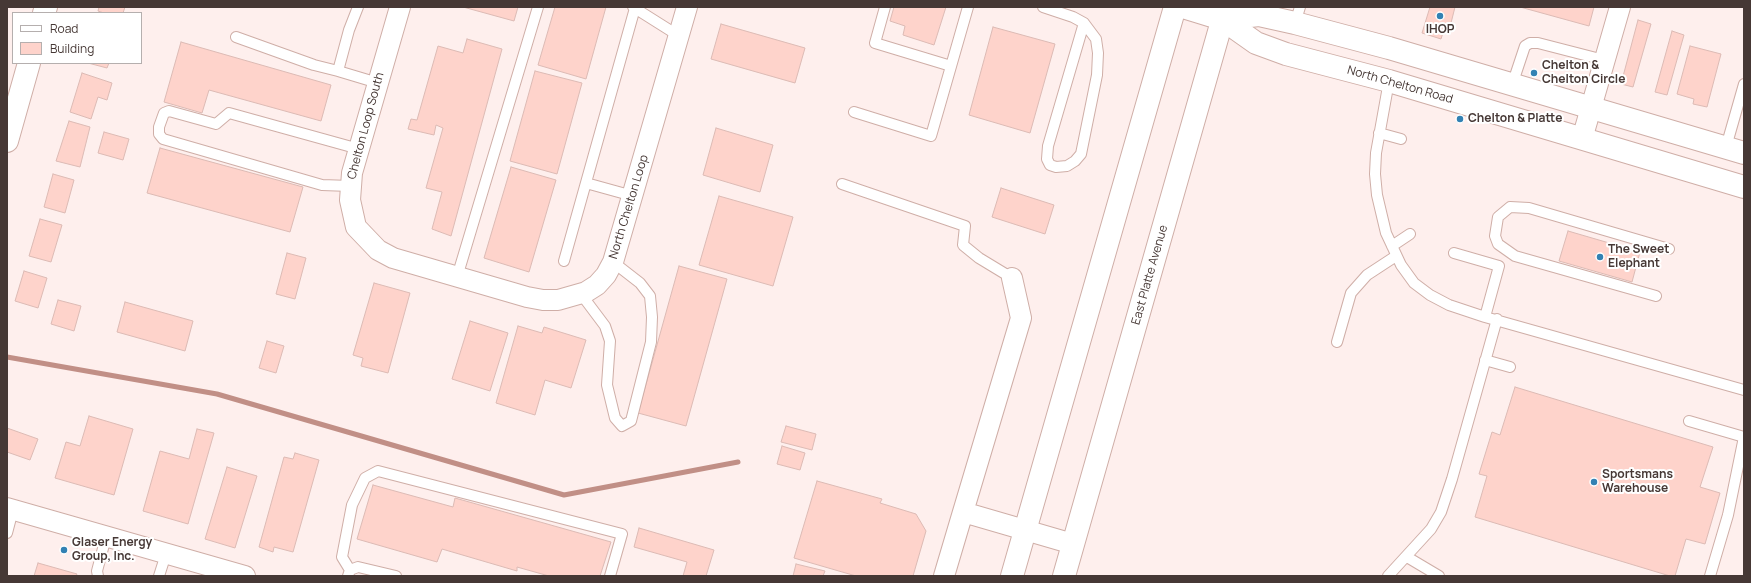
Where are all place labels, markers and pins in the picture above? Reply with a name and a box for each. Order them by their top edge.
marker: IHOP [1435,11,1445,21]
place label: IHOP [1426,23,1454,37]
place label: Chelton & Chelton Circle [1542,59,1625,87]
marker: Chelton & Chelton Circle [1529,68,1539,78]
place label: Chelton & Platte [1468,112,1562,126]
marker: Chelton & Platte [1455,114,1465,124]
place label: The Sweet Elephant [1608,243,1669,271]
marker: The Sweet Elephant [1595,252,1605,262]
place label: Sportsmans Warehouse [1602,468,1673,496]
marker: Sportsmans Warehouse [1589,477,1599,487]
place label: Glaser Energy Group, Inc. [72,536,152,564]
marker: Glaser Energy Group, Inc. [59,545,69,555]

